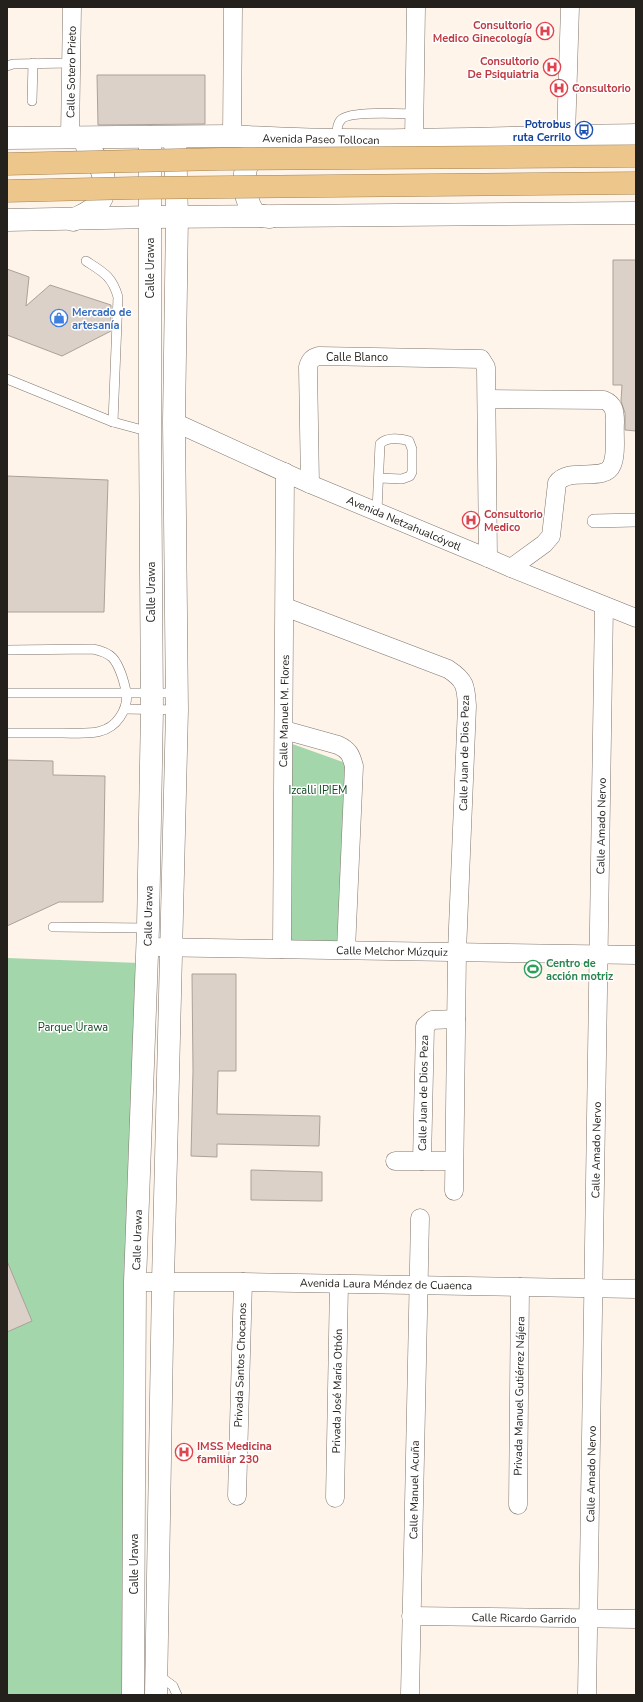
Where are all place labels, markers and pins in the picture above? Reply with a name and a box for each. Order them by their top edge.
place label: Consultorio Medico Ginecología [433,18,532,46]
hospital icon: Consultorio Medico Ginecología [535,21,555,41]
place label: Consultorio De Psiquiatria [467,54,539,82]
hospital icon: Consultorio De Psiquiatria [542,57,562,77]
hospital icon: Consultorio [549,78,569,98]
place label: Consultorio [572,81,631,96]
place label: Potrobus ruta Cerrilo [513,117,571,145]
bus stop icon: Potrobus ruta Cerrilo [574,120,594,140]
place label: Mercado de artesanía [72,305,131,333]
shop icon: Mercado de artesanía [49,308,69,328]
place label: Consultorio Medico [484,507,543,535]
hospital icon: Consultorio Medico [461,510,481,530]
place label: Centro de acción motriz [546,956,613,984]
sports icon: Centro de acción motriz [523,959,543,979]
place label: IMSS Medicina familiar 230 [197,1439,272,1467]
hospital icon: IMSS Medicina familiar 230 [174,1442,194,1462]

